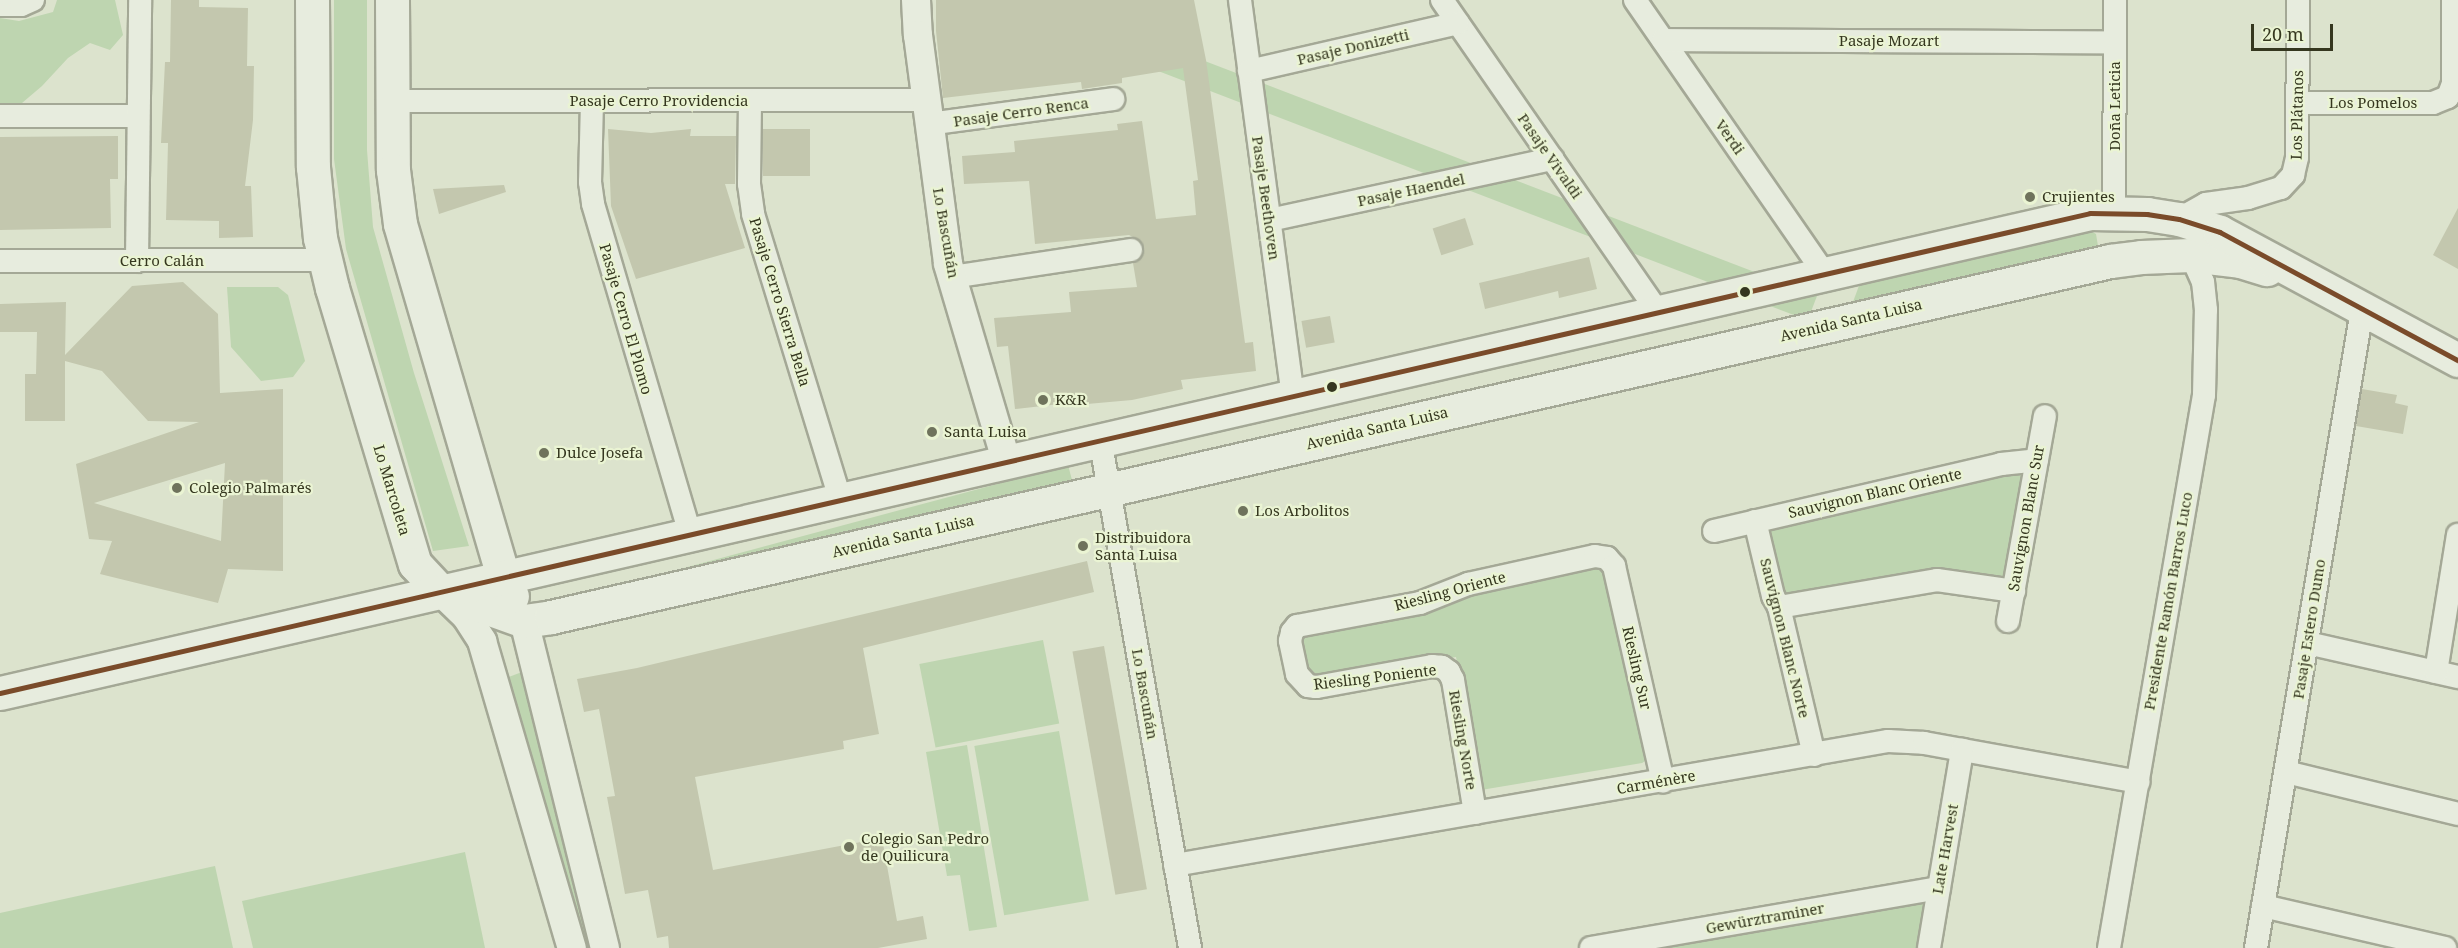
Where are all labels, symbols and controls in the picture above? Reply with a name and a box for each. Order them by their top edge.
scale bar [2254,12,2336,50]
text: 20 m [2262,22,2304,46]
street label: Pasaje Donizetti [1295,25,1411,69]
street label: Pasaje Mozart [1839,32,1939,50]
street label: Doña Leticia [2106,61,2124,151]
street label: Los Plátanos [2287,70,2307,160]
street label: Pasaje Cerro Providencia [570,92,748,110]
street label: Pasaje Cerro Renca [952,94,1090,130]
street label: Los Pomelos [2329,94,2417,112]
street label: Pasaje Vivaldi [1514,110,1586,202]
street label: Verdi [1712,116,1748,158]
street label: Pasaje Beethoven [1248,135,1284,261]
street label: Pasaje Haendel [1356,170,1466,210]
street label: Lo Bascuñán [929,186,963,280]
place label: Crujientes [2042,188,2115,206]
marker: Crujientes [2023,190,2037,204]
street label: Pasaje Cerro Sierra Bella [746,215,814,389]
street label: Pasaje Cerro El Plomo [596,241,656,397]
street label: Cerro Calán [120,252,204,270]
unlabelled marker [1739,286,1751,298]
street label: Avenida Santa Luisa [1778,295,1924,345]
unlabelled marker [1326,381,1338,393]
place label: K&R [1055,391,1086,409]
marker: K&R [1036,393,1050,407]
street label: Avenida Santa Luisa [1304,403,1450,453]
place label: Santa Luisa [944,423,1027,441]
marker: Santa Luisa [925,425,939,439]
street label: Lo Marcoleta [370,442,414,538]
street label: Sauvignon Blanc Sur [2004,443,2048,593]
place label: Dulce Josefa [556,444,643,462]
marker: Dulce Josefa [537,446,551,460]
street label: Sauvignon Blanc Oriente [1787,464,1963,522]
place label: Colegio Palmarés [189,479,312,497]
marker: Colegio Palmarés [170,481,184,495]
street label: Presidente Ramón Barros Luco [2140,491,2196,711]
place label: Los Arbolitos [1255,502,1349,520]
marker: Los Arbolitos [1236,504,1250,518]
street label: Avenida Santa Luisa [830,511,976,561]
place label: Distribuidora Santa Luisa [1095,528,1191,563]
marker: Distribuidora Santa Luisa [1076,539,1090,553]
street label: Sauvignon Blanc Norte [1756,556,1814,720]
street label: Pasaje Estero Dumo [2289,558,2329,700]
street label: Riesling Oriente [1392,567,1508,615]
street label: Riesling Sur [1619,624,1655,712]
street label: Lo Bascuñán [1128,647,1162,741]
street label: Riesling Poniente [1313,661,1437,693]
street label: Riesling Norte [1445,689,1481,791]
street label: Carménère [1615,766,1697,798]
street label: Late Harvest [1928,803,1962,895]
place label: Colegio San Pedro de Quilicura [861,829,989,864]
marker: Colegio San Pedro de Quilicura [842,840,856,854]
street label: Gewürztraminer [1704,899,1826,937]

